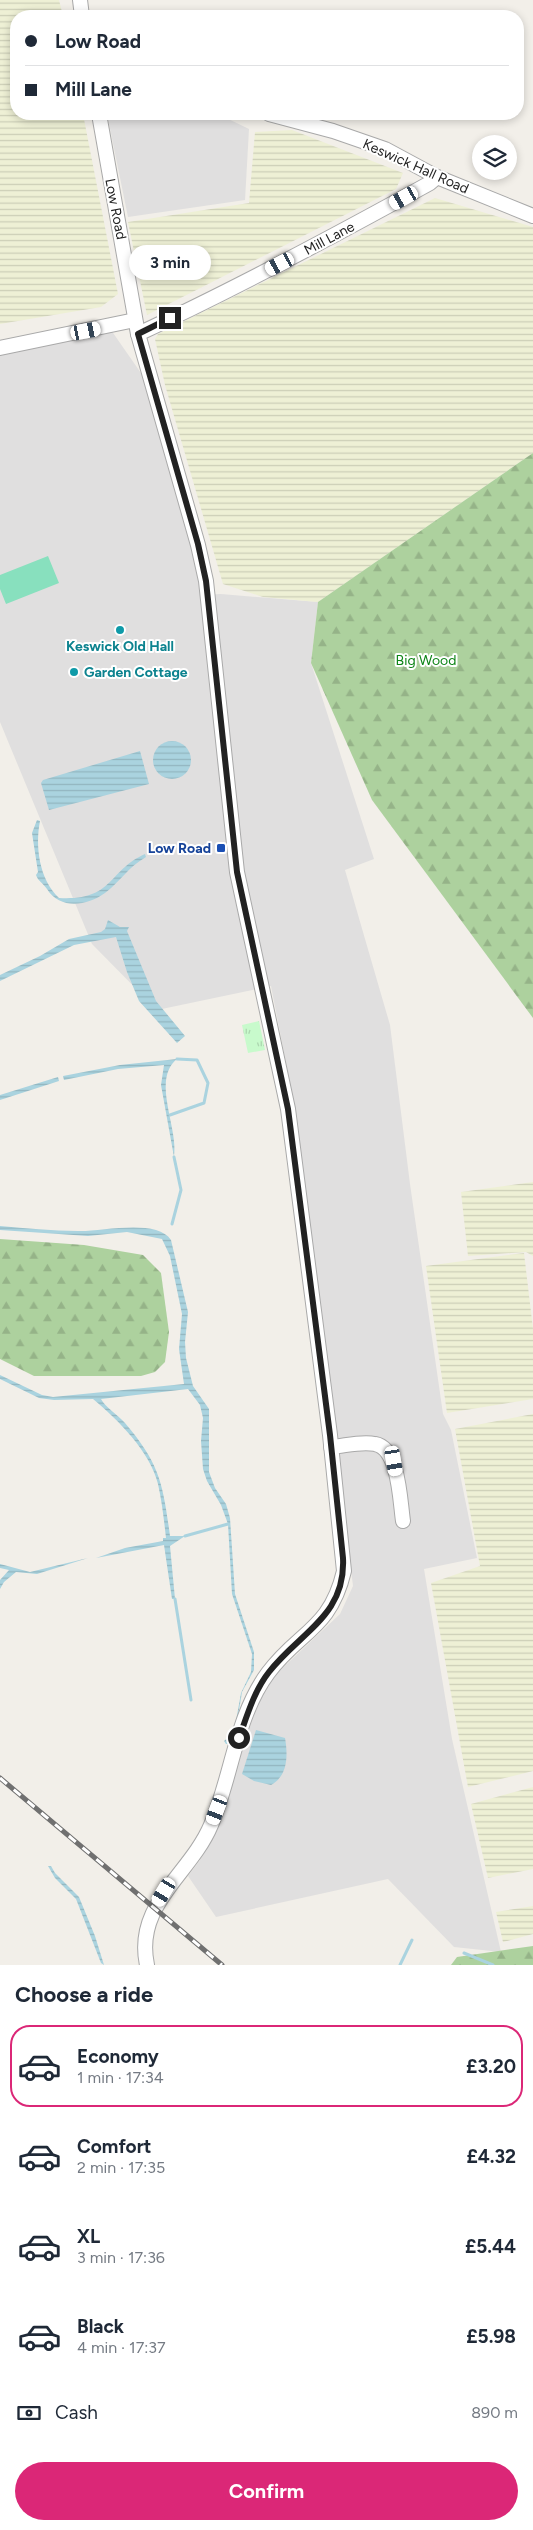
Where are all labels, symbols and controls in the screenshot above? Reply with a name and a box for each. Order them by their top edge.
text: Low Road [55,30,141,53]
text: Mill Lane [55,78,132,101]
street label: Keswick Hall Road [360,135,471,197]
map controls [472,135,517,180]
button: layers [472,135,517,180]
street label: Low Road [101,177,130,241]
car [387,184,420,212]
street label: Mill Lane [301,218,358,259]
callout: 3 min [129,246,211,280]
car [263,250,296,278]
text: 3 min [150,253,190,272]
route end [159,307,181,329]
car [69,321,102,341]
marker: Keswick Old Hall [114,624,126,636]
place label: Keswick Old Hall [66,638,174,655]
park label: Big Wood [396,652,456,669]
place label: Garden Cottage [84,664,188,681]
marker: Garden Cottage [68,666,80,678]
place label: Low Road [148,840,211,857]
marker: Low Road [215,842,227,854]
car [384,1445,403,1477]
route start [228,1727,250,1749]
car [204,1793,229,1827]
car [149,1875,178,1909]
text: Choose a ride [15,1981,153,2008]
icon: car [17,2044,62,2089]
text: Economy [77,2045,159,2068]
text: £3.20 [466,2055,516,2078]
text: 1 min · 17:34 [77,2068,164,2087]
icon: car [17,2134,62,2179]
text: Comfort [77,2135,152,2158]
text: £4.32 [466,2145,516,2168]
text: 2 min · 17:35 [77,2158,165,2177]
icon: car [17,2224,62,2269]
text: XL [77,2225,100,2248]
text: £5.44 [465,2235,516,2258]
text: 3 min · 17:36 [77,2248,165,2267]
icon: car [17,2314,62,2359]
text: Black [77,2315,124,2338]
text: £5.98 [466,2325,516,2348]
text: 4 min · 17:37 [77,2338,166,2357]
icon: cash [15,2399,43,2427]
text: Cash [55,2401,98,2424]
text: 890 m [471,2403,518,2422]
button: Confirm [15,2462,518,2520]

